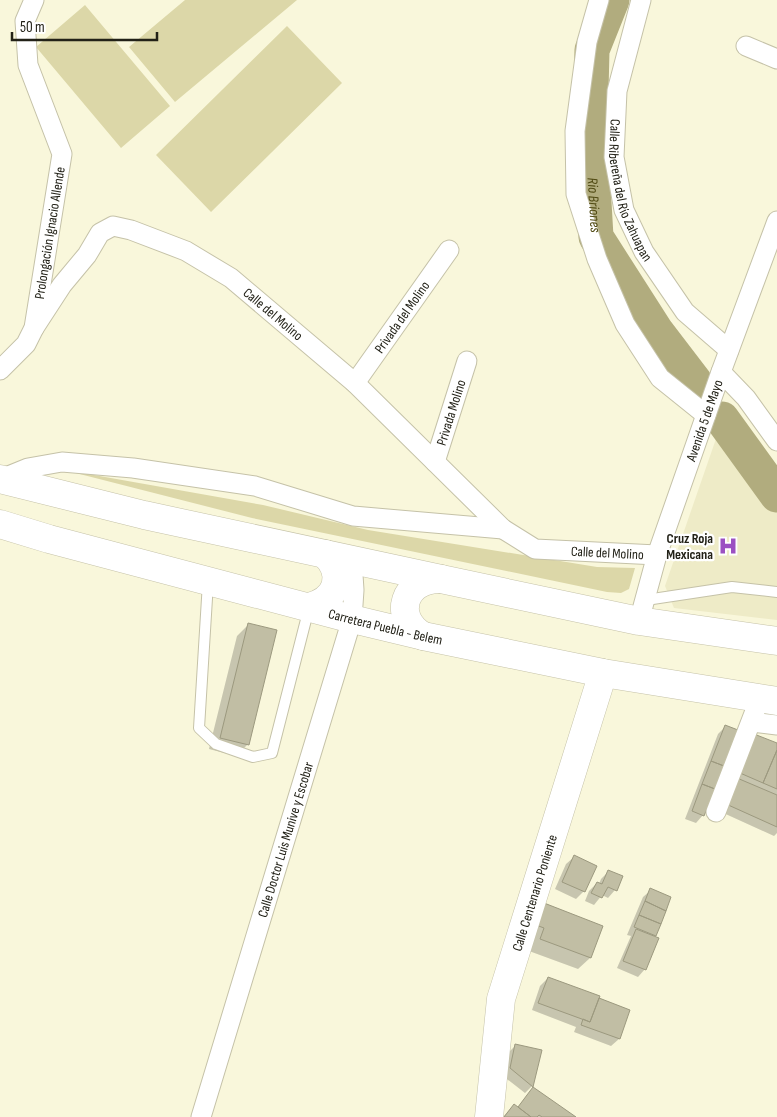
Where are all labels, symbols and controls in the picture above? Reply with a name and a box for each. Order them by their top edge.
scale bar [12,10,158,42]
text: 50 m [20,18,45,37]
street label: Calle Ribereña del Río Zahuapan [605,119,656,265]
street label: Prolongación Ignacio Allende [31,166,69,300]
water label: Rio Briones [583,177,605,234]
street label: Privada del Molino [371,278,434,357]
street label: Calle del Molino [240,284,306,344]
street label: Privada Molino [433,377,470,448]
street label: Avenida 5 de Mayo [682,377,727,465]
place label: Cruz Roja Mexicana [666,530,713,563]
hospital icon: Cruz Roja Mexicana [717,535,739,557]
street label: Calle del Molino [571,543,644,563]
street label: Carretera Puebla - Belem [327,605,444,649]
street label: Calle Doctor Luis Munive y Escobar [254,760,317,919]
street label: Calle Centenario Poniente [509,832,561,953]

